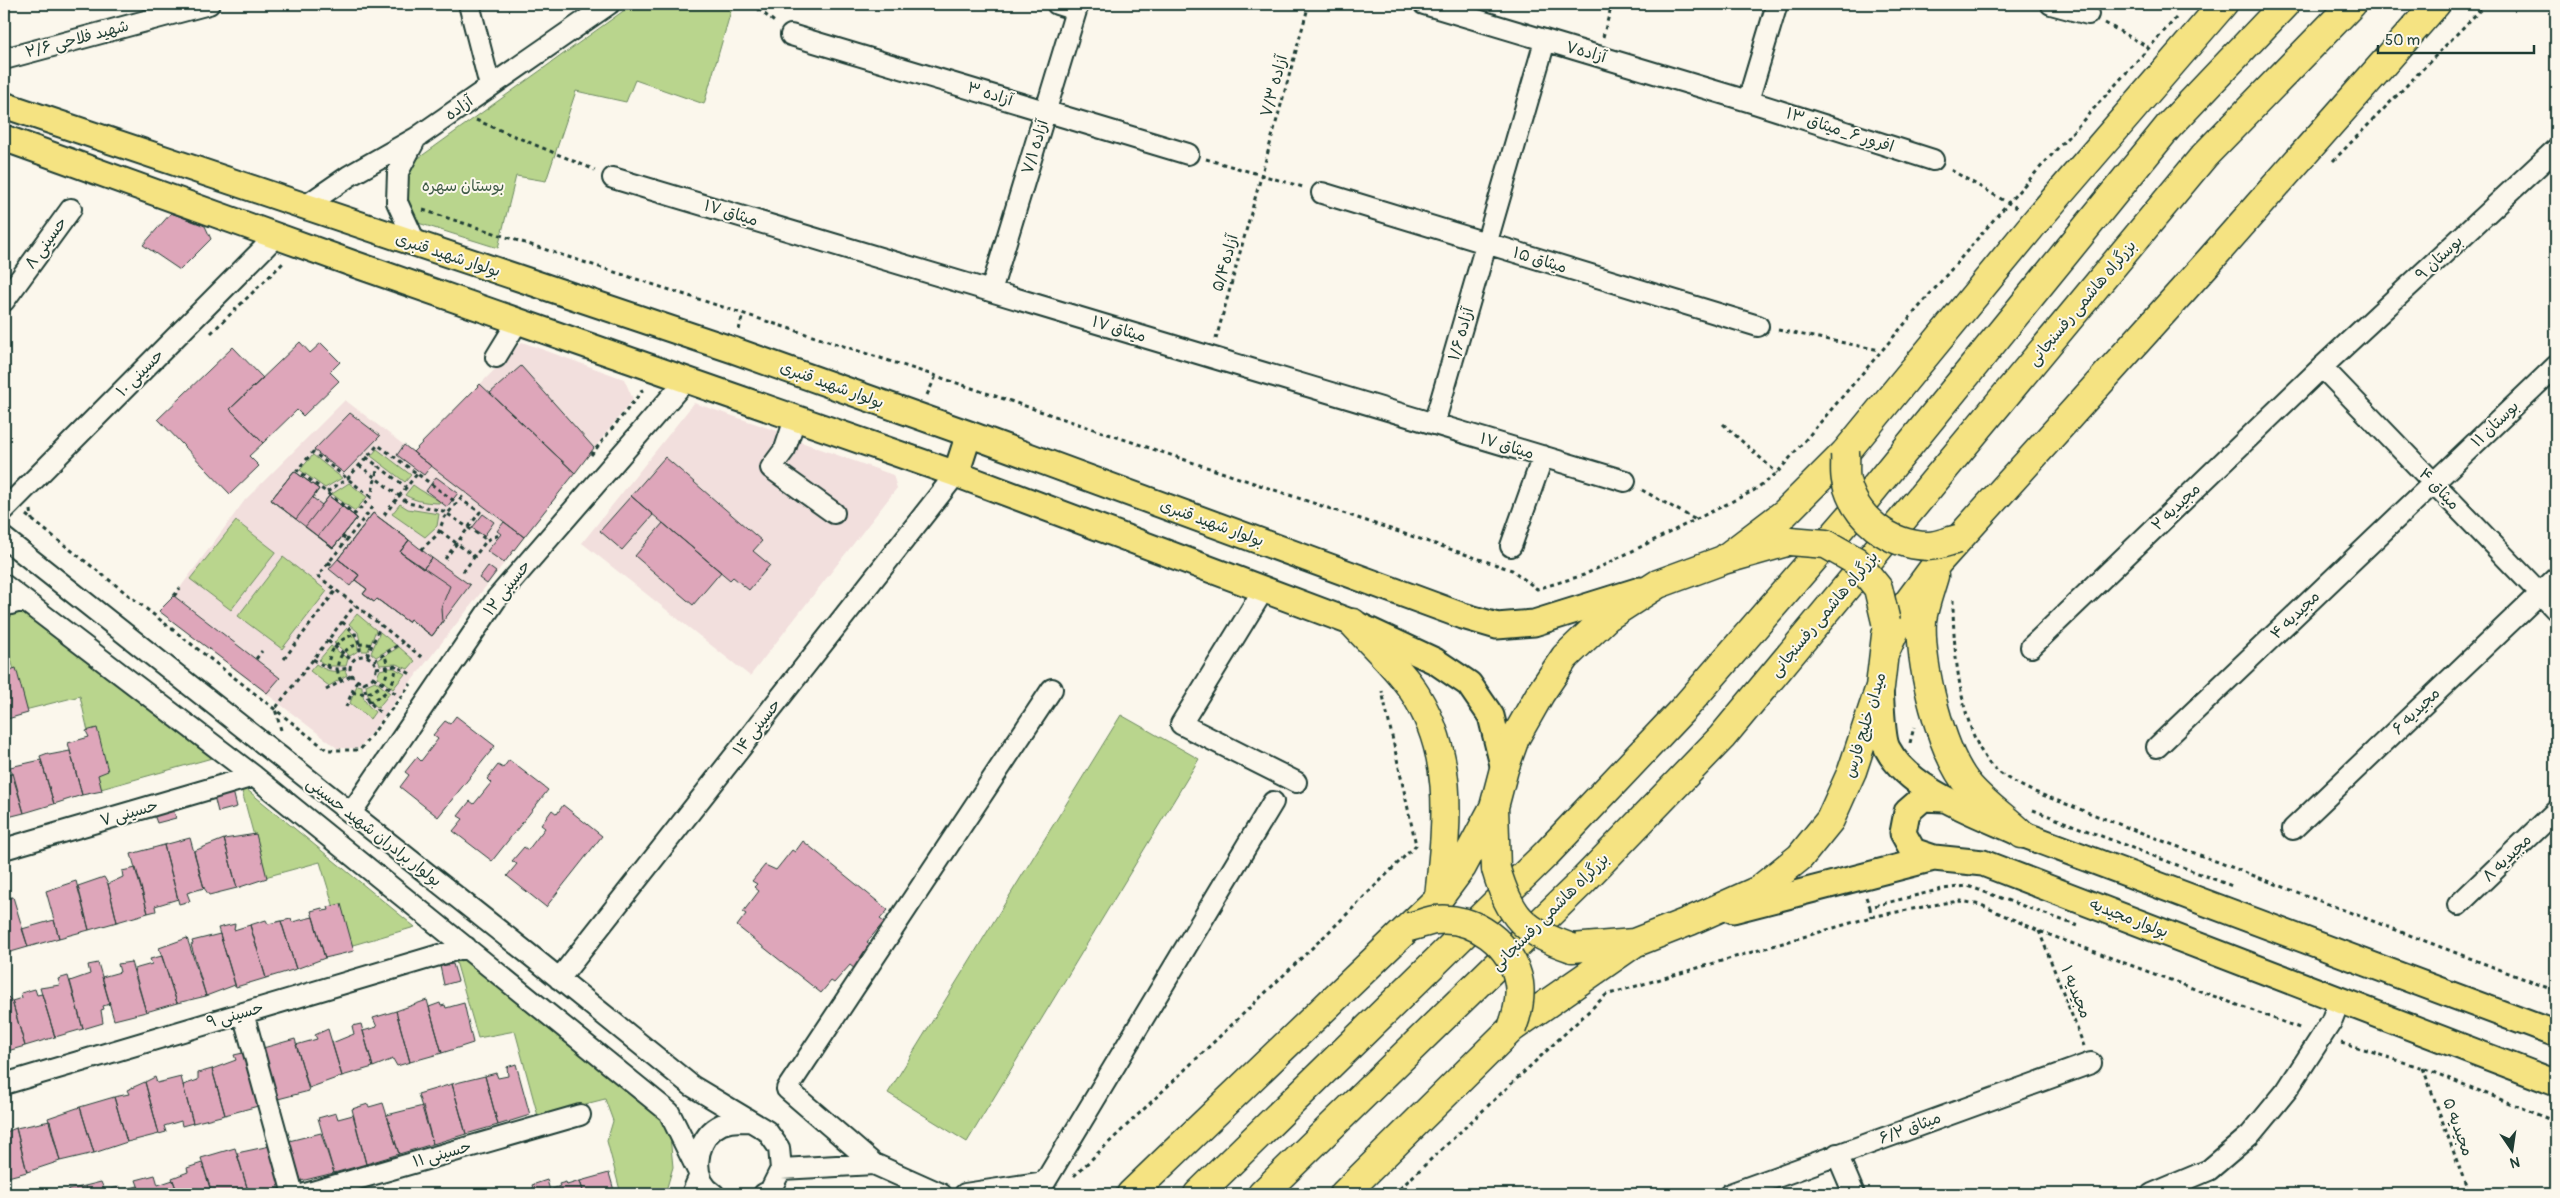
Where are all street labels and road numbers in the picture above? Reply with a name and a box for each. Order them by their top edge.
street label: شهید فلاحی ۲/۶ [23,16,131,62]
street label: آزاده۷ [1563,37,1610,68]
street label: آزاده ۷/۳ [1256,52,1292,119]
street label: آزاده ۳ [965,78,1016,111]
street label: آزاده [441,91,478,125]
street label: افرور ۶_میثاق ۱۳ [1783,103,1897,157]
street label: آزاده ۷/۱ [1017,116,1053,177]
street label: میثاق ۱۷ [702,195,760,231]
street label: حسینی ۸ [20,213,72,273]
street label: بولوار شهید قنبری [393,229,503,281]
street label: آزاده۵/۴ [1207,231,1243,294]
street label: بوستان ۹ [2411,231,2467,285]
street label: بزرگراه هاشمی رفسنجانی [2023,236,2141,370]
street label: میثاق ۱۵ [1511,242,1569,278]
street label: آزاده ۱/۶ [1444,304,1478,363]
street label: میثاق ۱۷ [1090,311,1148,347]
street label: حسینی ۱۰ [112,345,168,401]
street label: بولوار شهید قنبری [777,357,887,413]
street label: بوستان ۱۱ [2467,396,2523,452]
street label: میثاق ۱۷ [1478,428,1536,464]
street label: میثاق ۴ [2414,464,2464,514]
street label: مجیدیه ۲ [2147,479,2205,535]
street label: بولوار شهید قنبری [1157,495,1267,551]
street label: بزرگراه هاشمی رفسنجانی [1765,547,1883,681]
street label: حسینی ۱۲ [479,556,535,620]
street label: مجیدیه ۴ [2266,586,2324,644]
street label: میدان خلیج فارس [1839,670,1891,780]
street label: مجیدیه ۶ [2388,683,2444,739]
street label: حسینی ۱۴ [729,695,785,759]
street label: بولوار برادران شهید حسینی [302,773,446,891]
street label: حسینی ۷ [98,795,160,831]
street label: مجیدیه ۸ [2478,830,2536,886]
street label: بزرگراه هاشمی رفسنجانی [1487,849,1613,975]
street label: بولوار مجیدیه [2087,894,2171,942]
street label: مجیدیه ۱ [2056,963,2096,1021]
street label: حسینی ۹ [204,997,266,1033]
street label: مجیدیه ۵ [2438,1095,2478,1159]
street label: میثاق ۶/۲ [1876,1108,1944,1148]
street label: حسینی ۱۱ [410,1136,474,1172]

